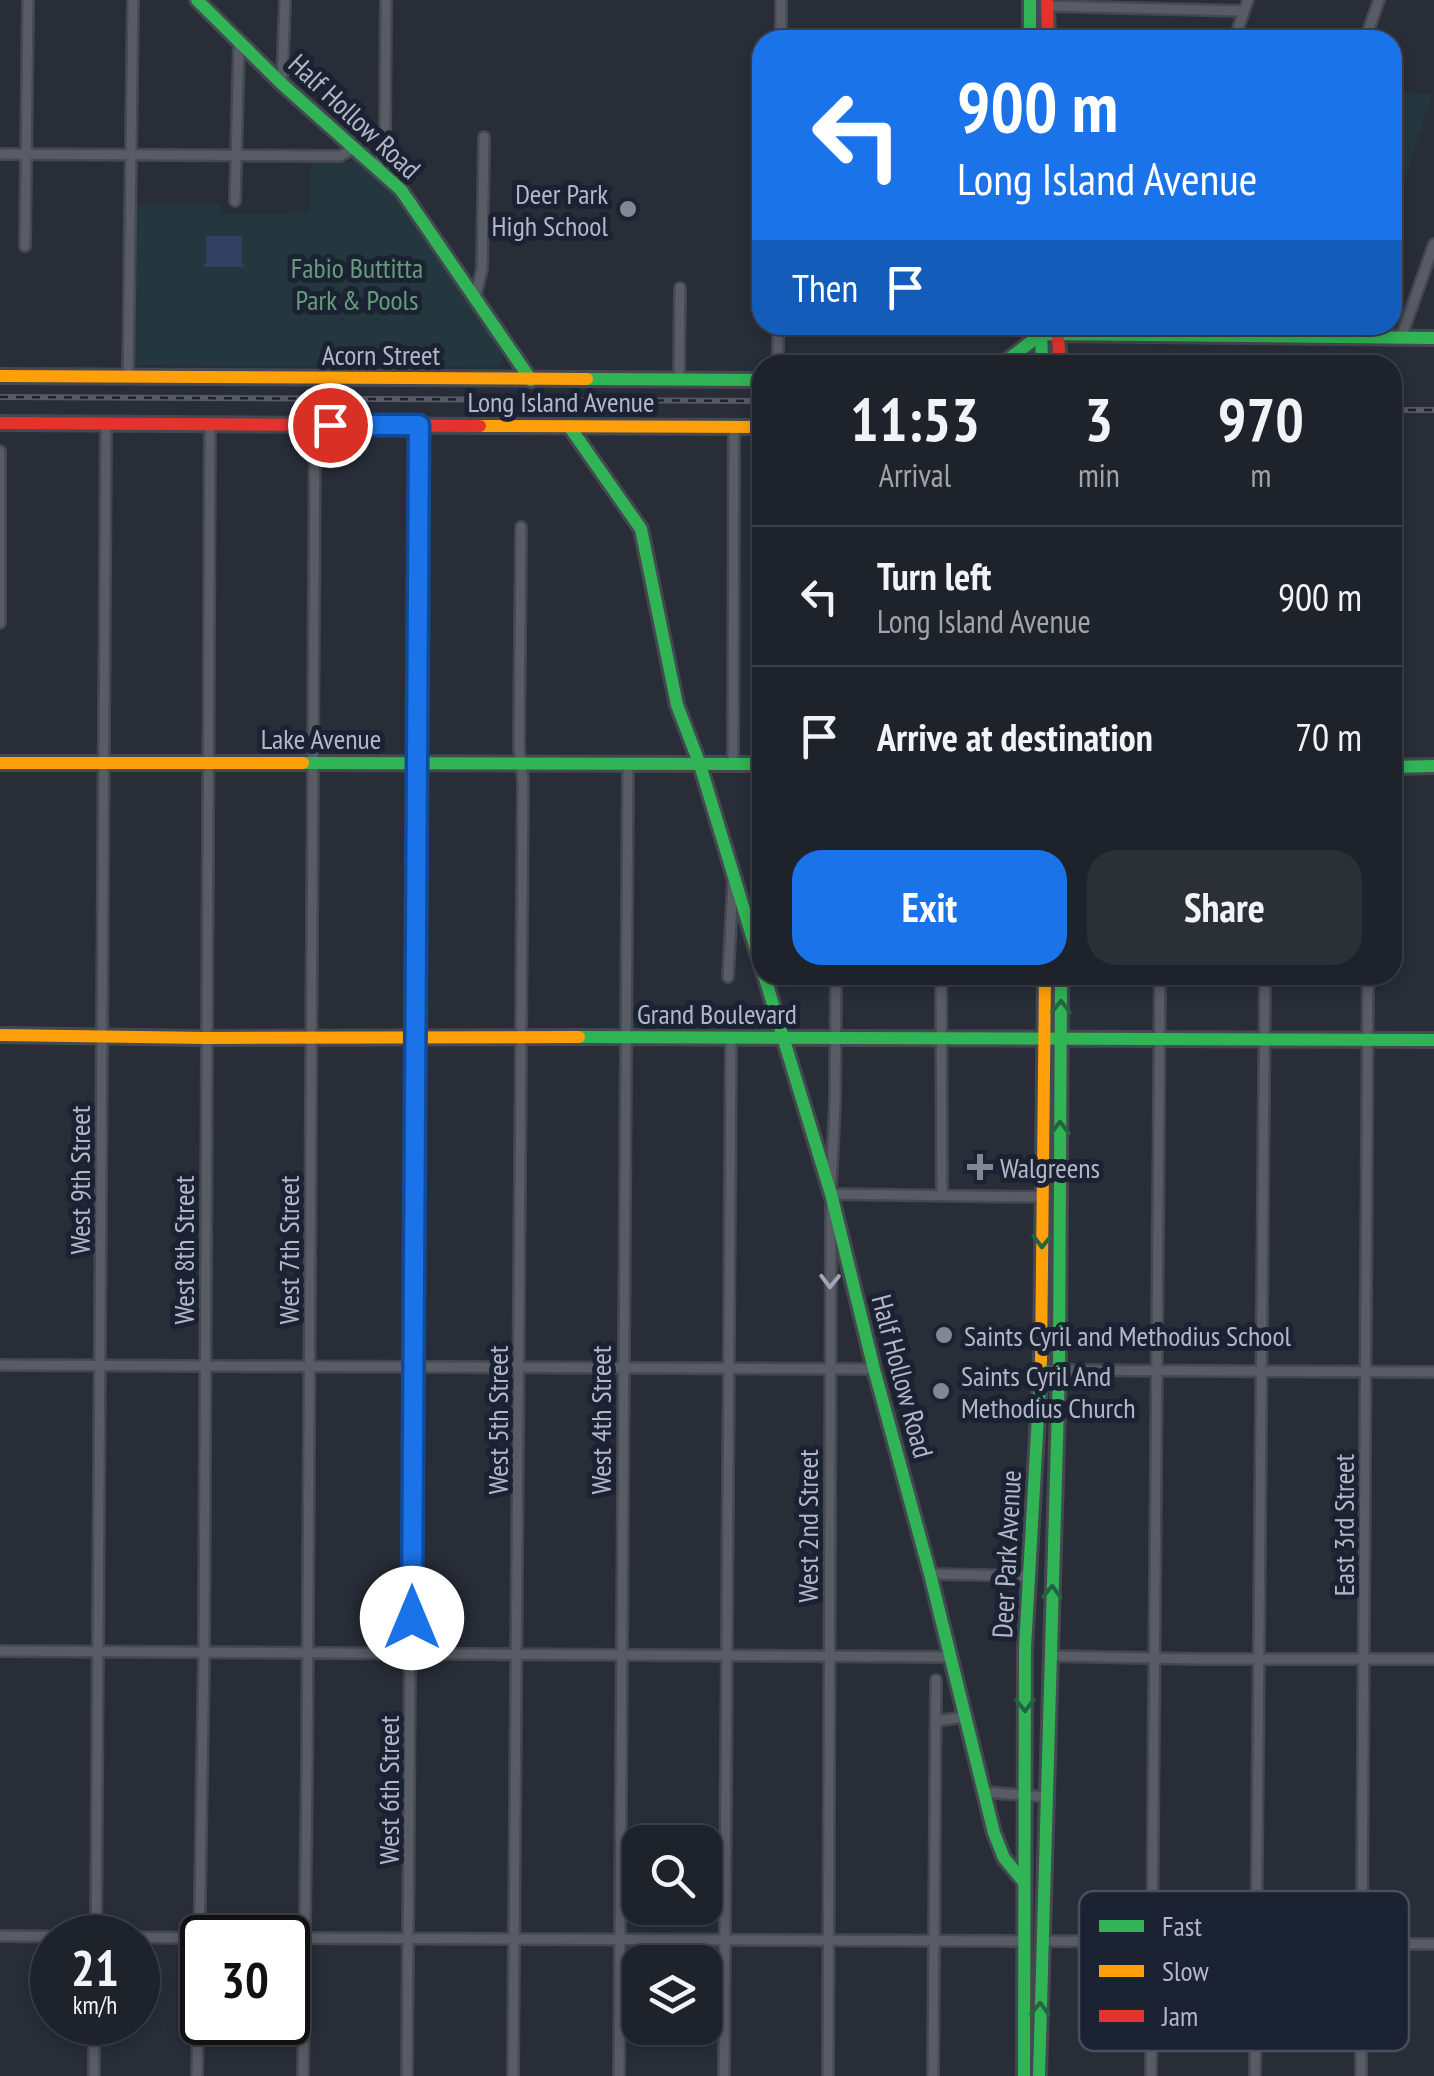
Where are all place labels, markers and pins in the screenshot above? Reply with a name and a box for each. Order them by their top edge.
place label: Deer Park High School [492,175,608,244]
marker: Deer Park High School [617,198,639,220]
pin [288,383,373,468]
place label: Walgreens [1000,1149,1100,1186]
marker: Walgreens [969,1156,991,1178]
place label: Saints Cyril and Methodius School [964,1317,1291,1354]
marker: Saints Cyril and Methodius School [933,1324,955,1346]
place label: Saints Cyril And Methodius Church [961,1357,1136,1426]
marker: Saints Cyril And Methodius Church [930,1380,952,1402]

